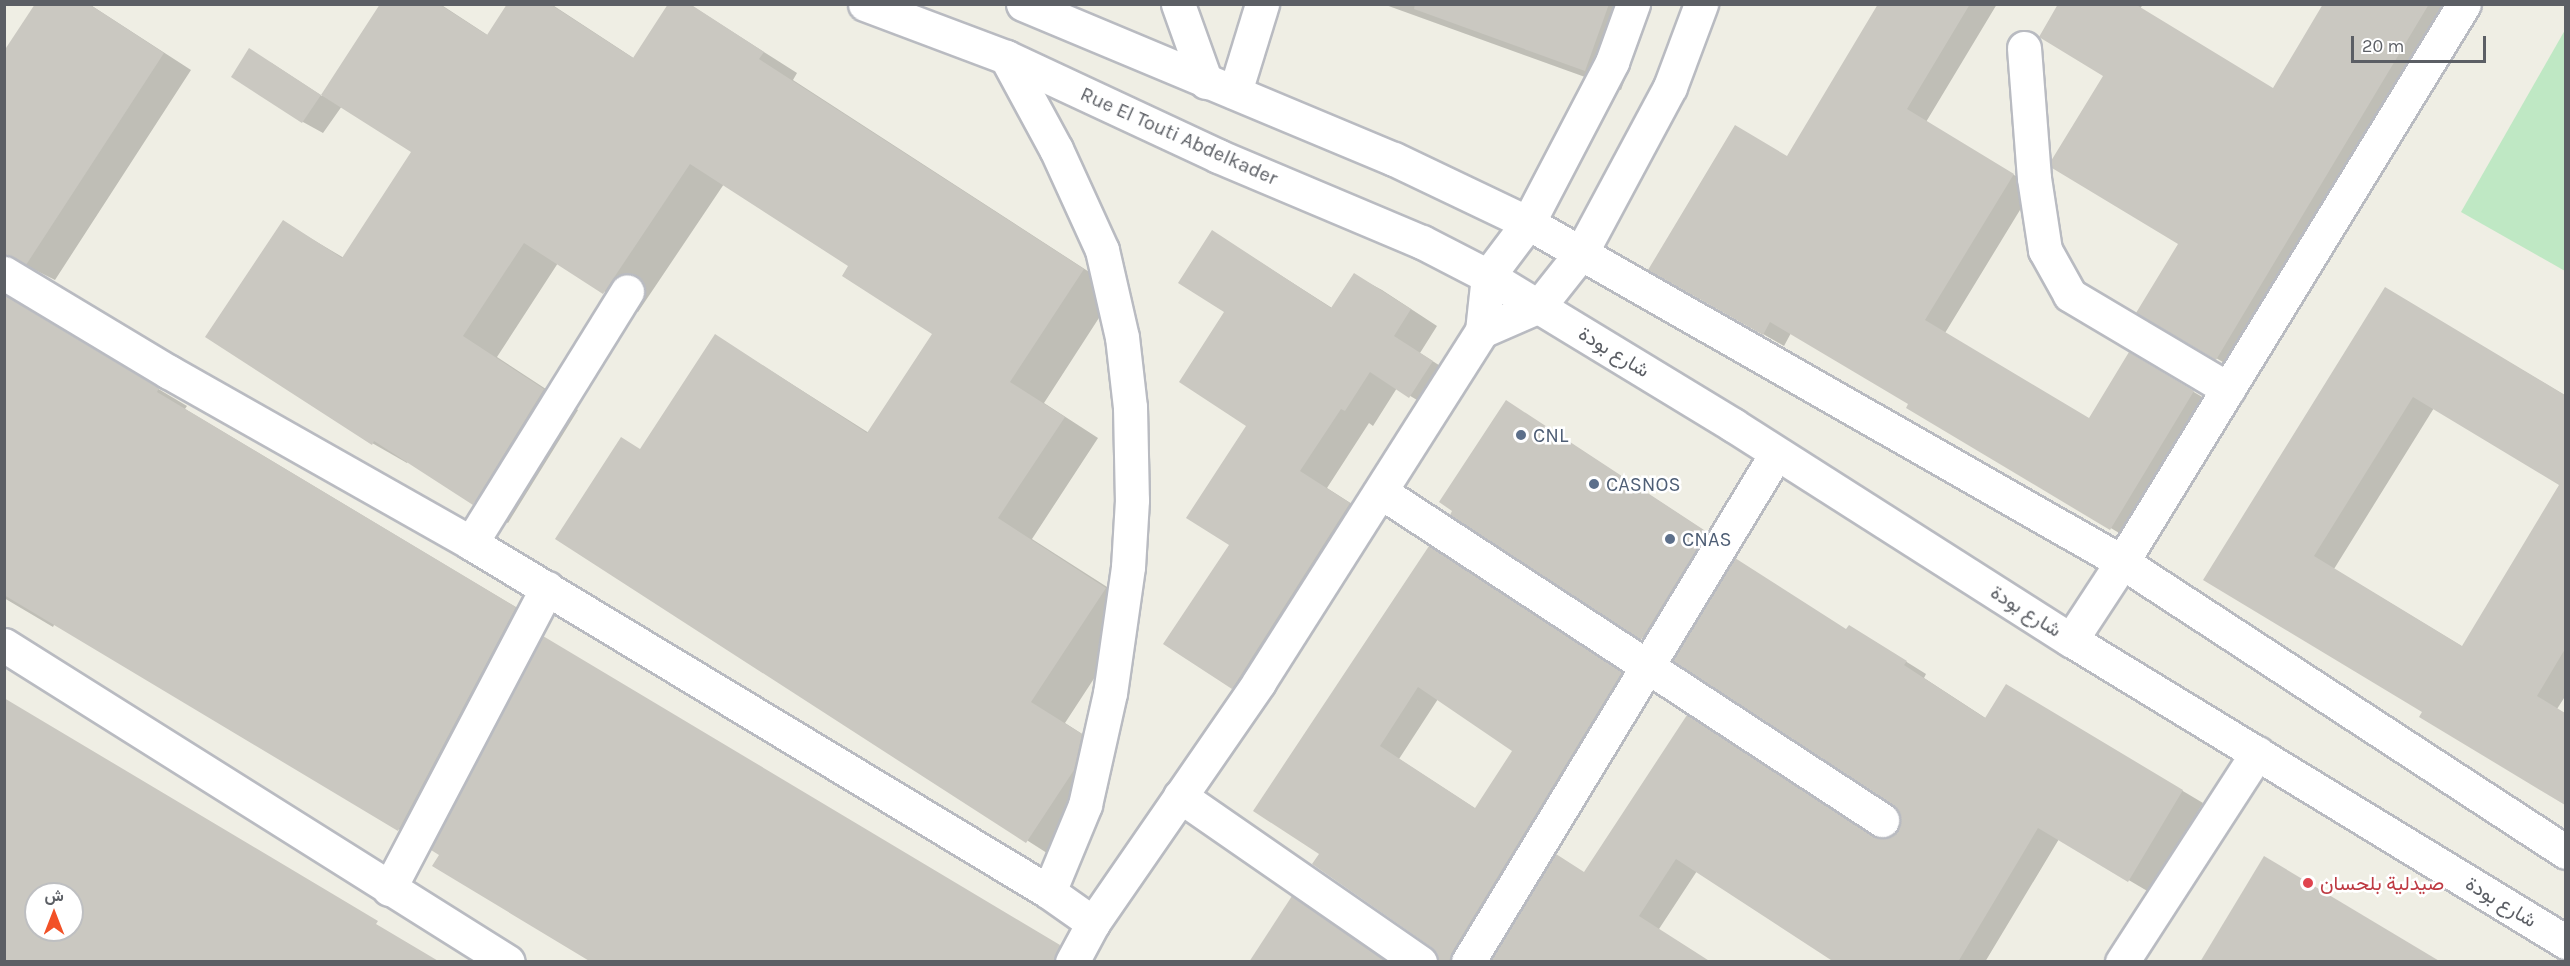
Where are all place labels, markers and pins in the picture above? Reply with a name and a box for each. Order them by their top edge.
place label: CNL [1533,423,1568,447]
marker: CNL [1514,428,1528,442]
place label: CASNOS [1606,472,1681,496]
marker: CASNOS [1587,477,1601,491]
place label: CNAS [1682,527,1732,551]
marker: CNAS [1663,532,1677,546]
place label: صيدلية بلحسان [2320,871,2444,895]
marker: صيدلية بلحسان [2301,876,2315,890]

